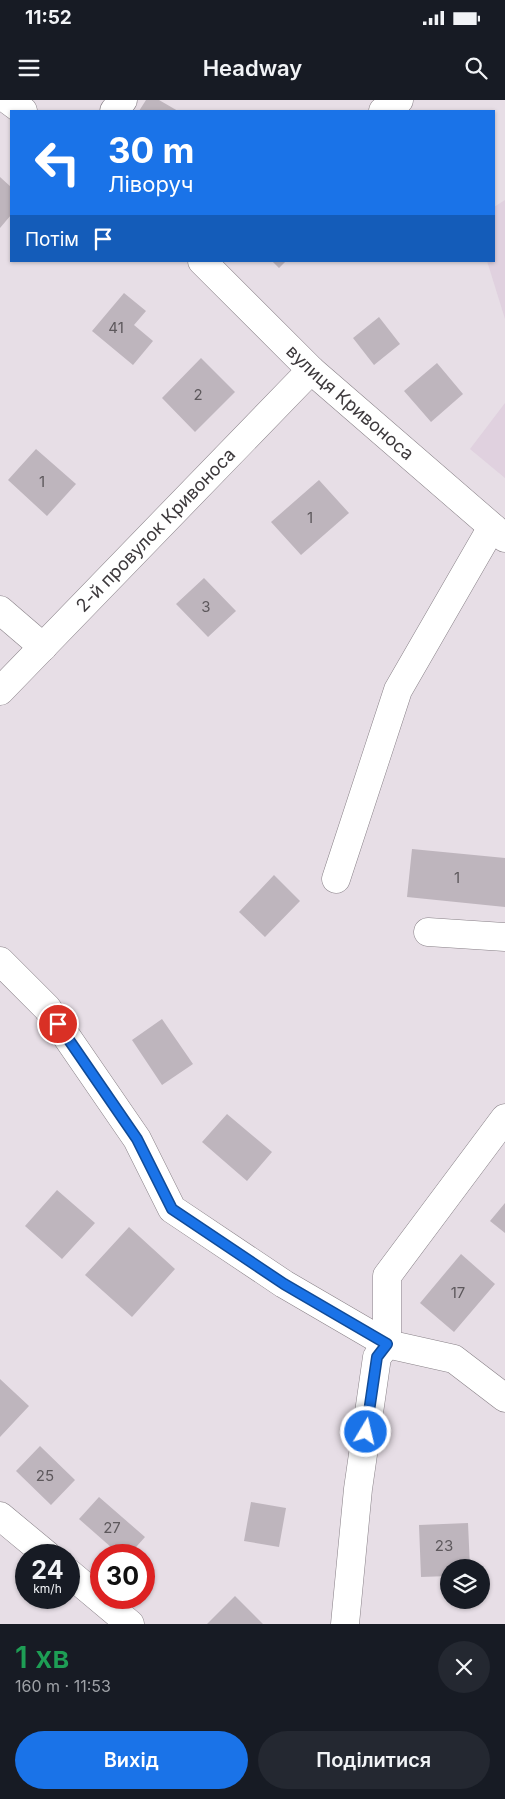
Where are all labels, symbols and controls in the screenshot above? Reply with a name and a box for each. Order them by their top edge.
text: 11:52 [25,6,72,29]
icon: menu [15,54,43,82]
icon: search [462,54,490,82]
text: Headway [203,55,302,81]
text: 30 m [108,129,194,171]
icon: left [25,130,90,195]
text: Ліворуч [108,171,193,197]
icon: arrive [89,225,117,253]
text: Потім [25,228,79,251]
house number: 41 [108,318,124,337]
street label: вулиця Кривоноса [282,341,418,464]
house number: 2 [193,385,203,404]
street label: 2-й провулок Кривоноса [72,444,239,616]
house number: 1 [39,472,45,491]
house number: 1 [307,508,313,527]
house number: 3 [201,597,211,616]
house number: 1 [454,868,460,887]
pin [37,1003,79,1045]
icon: arrive [44,1010,72,1038]
house number: 17 [451,1283,465,1302]
position arrow [339,1405,391,1457]
house number: 25 [36,1466,54,1485]
house number: 27 [103,1518,121,1537]
house number: 23 [435,1536,453,1555]
speed limit sign: 30 [90,1544,155,1609]
text: 24 [31,1555,64,1585]
map controls [440,1559,490,1609]
button: layers [440,1559,490,1609]
text: km/h [33,1581,62,1596]
text: 1 хв [15,1639,70,1675]
button: close [438,1641,490,1693]
text: 160 m · 11:53 [15,1676,111,1696]
button: Вихід [15,1731,248,1789]
button: Поділитися [258,1731,490,1789]

